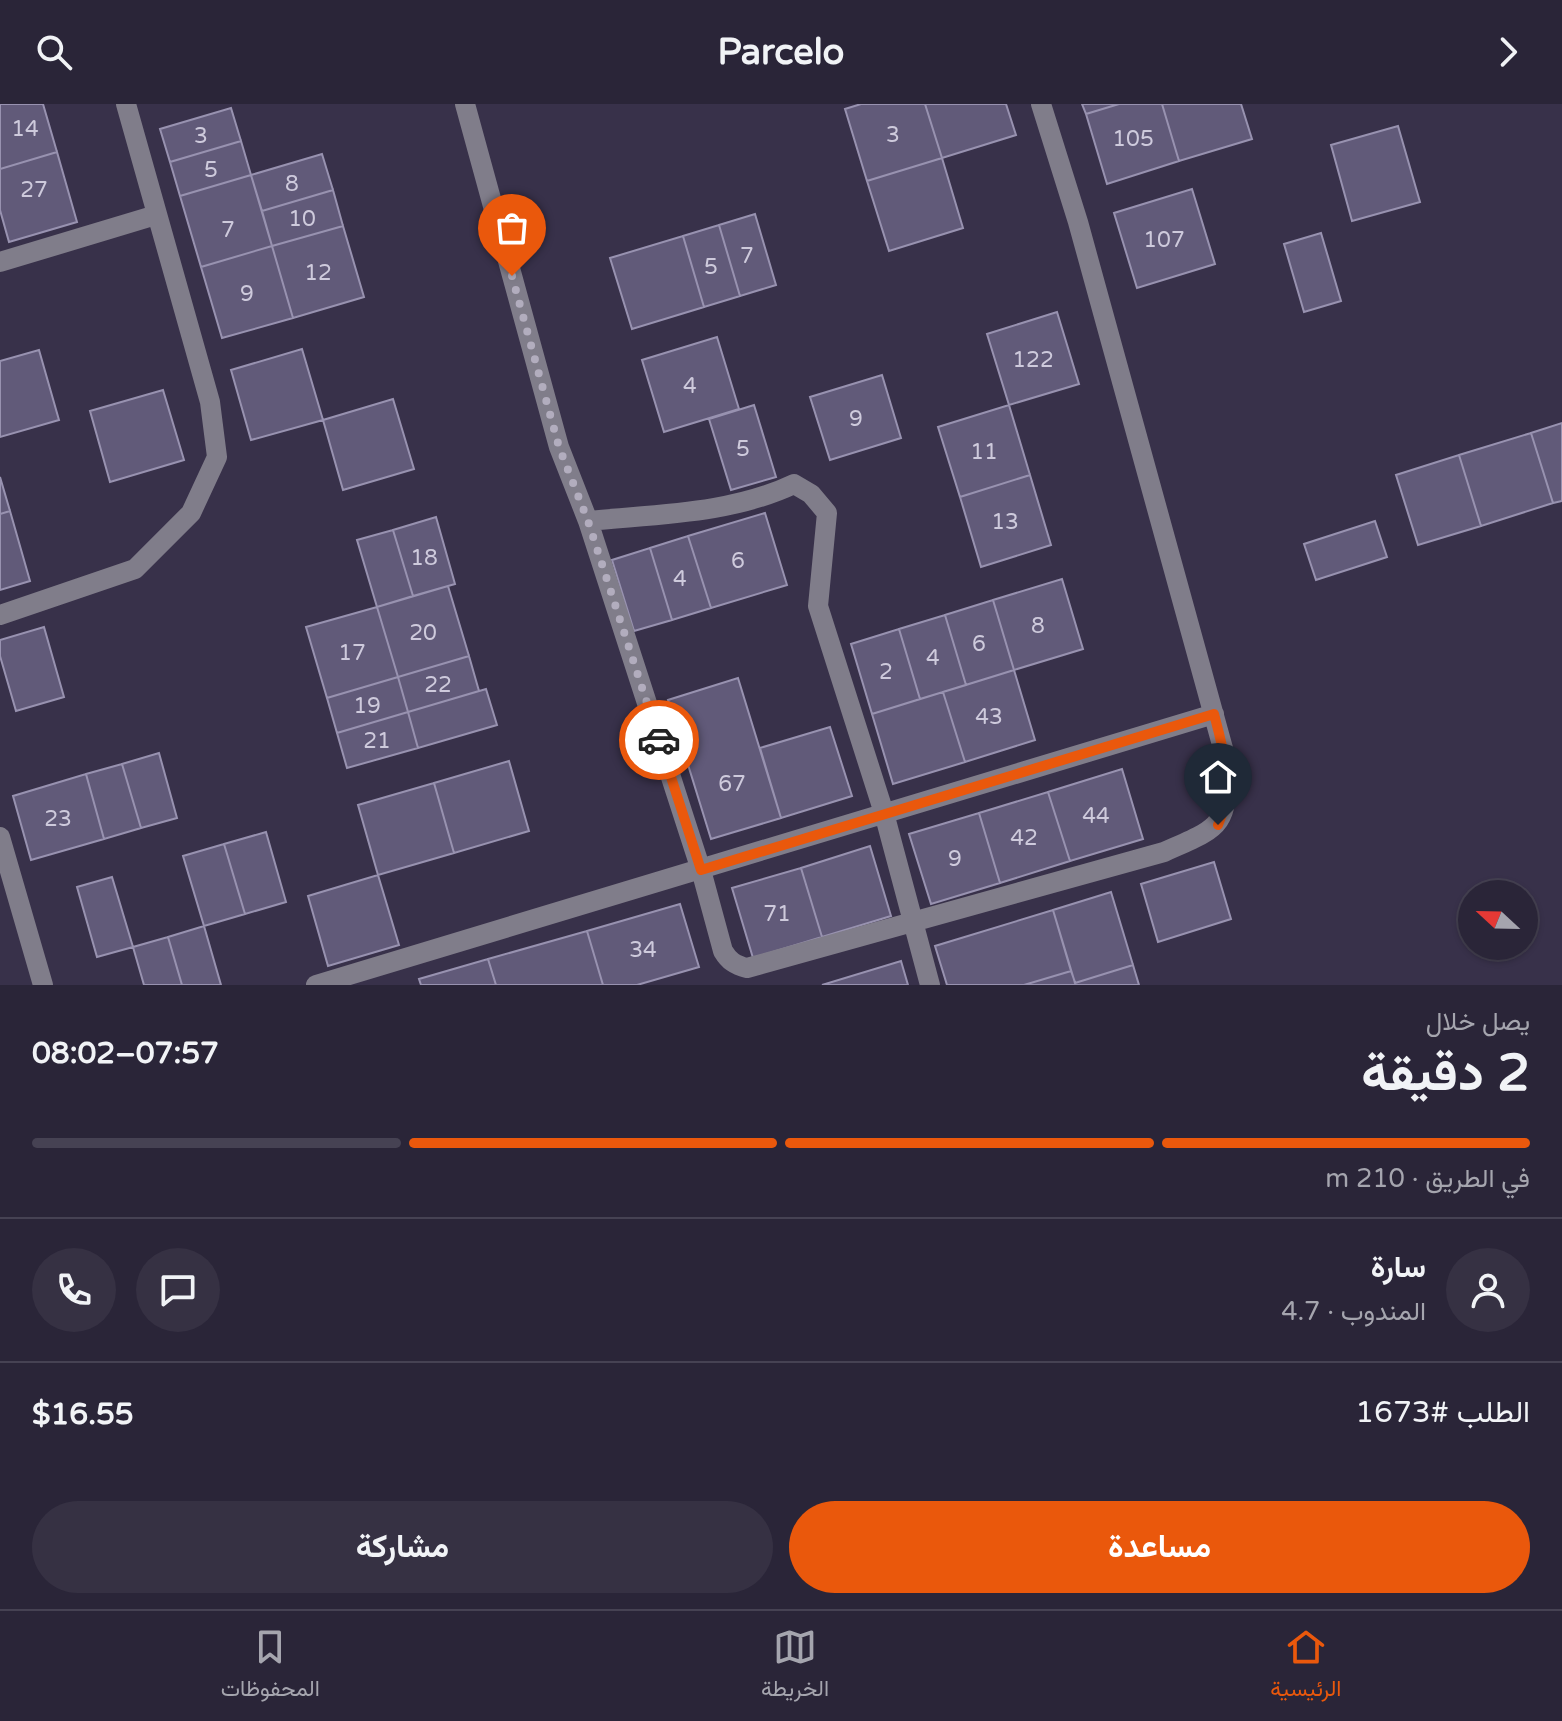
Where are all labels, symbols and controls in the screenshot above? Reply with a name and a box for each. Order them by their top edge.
icon: search [32,30,76,74]
icon: forward [1486,30,1530,74]
text: Parcelo [718,31,845,74]
house number: 14 [11,116,39,142]
house number: 3 [886,122,900,148]
house number: 3 [194,123,208,149]
house number: 105 [1112,126,1154,152]
house number: 5 [204,157,218,183]
house number: 8 [285,171,299,197]
house number: 27 [20,177,48,203]
pin [478,194,546,276]
house number: 10 [288,206,316,232]
icon: bag [490,206,534,250]
house number: 7 [221,217,235,243]
house number: 107 [1143,227,1185,253]
house number: 7 [740,243,754,269]
house number: 5 [704,254,718,280]
house number: 12 [304,260,332,286]
house number: 9 [240,281,254,307]
house number: 122 [1012,347,1054,373]
house number: 4 [683,373,697,399]
house number: 9 [849,406,863,432]
house number: 5 [736,436,750,462]
house number: 11 [970,439,998,465]
house number: 13 [991,509,1019,535]
house number: 18 [410,545,438,571]
house number: 6 [731,548,745,574]
house number: 4 [673,566,687,592]
house number: 8 [1031,613,1045,639]
house number: 20 [409,620,437,646]
house number: 6 [972,631,986,657]
house number: 17 [338,640,366,666]
house number: 4 [926,645,940,671]
house number: 2 [879,659,893,685]
house number: 22 [424,672,452,698]
house number: 19 [353,693,381,719]
courier [619,700,699,780]
house number: 43 [975,704,1003,730]
icon: car [637,718,681,762]
house number: 21 [363,728,391,754]
pin [1184,743,1252,825]
icon: home [1196,755,1240,799]
house number: 67 [718,771,746,797]
house number: 44 [1082,803,1110,829]
house number: 23 [44,806,72,832]
house number: 42 [1010,825,1038,851]
house number: 9 [948,846,962,872]
north arrow [1458,880,1538,960]
map controls [1458,880,1538,960]
house number: 71 [763,901,791,927]
house number: 34 [629,937,657,963]
text: يصل خلال [1426,1006,1530,1037]
text: 07:57–08:02 [32,1035,219,1072]
text: 2 دقيقة [1361,1042,1530,1105]
text: في الطريق · 210 m [1325,1163,1530,1194]
button: phone [32,1248,116,1332]
button: chat [136,1248,220,1332]
button: person [1446,1248,1530,1332]
text: سارة [1371,1249,1426,1286]
text: المندوب · 4.7 [1281,1296,1426,1327]
text: الطلب #1673 [1355,1394,1530,1431]
text: $16.55 [32,1396,134,1433]
button: مشاركة [32,1501,773,1593]
button: مساعدة [789,1501,1530,1593]
tab: المحفوظات [221,1625,320,1708]
tab: الخريطة [761,1625,829,1708]
tab: الرئيسية [1270,1625,1341,1708]

